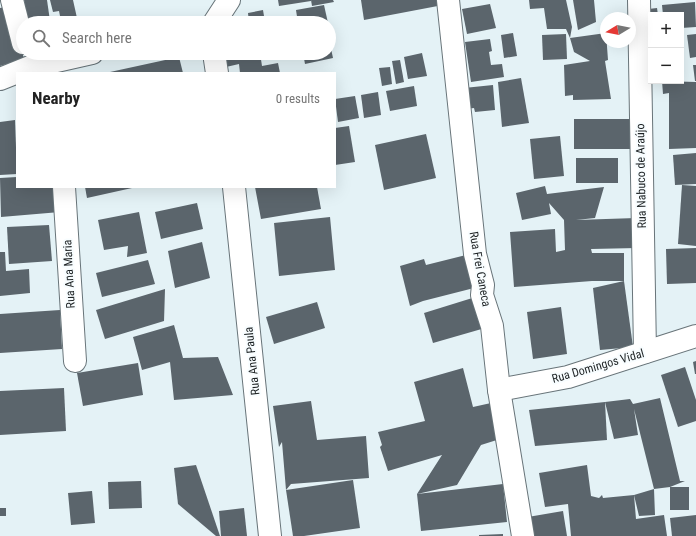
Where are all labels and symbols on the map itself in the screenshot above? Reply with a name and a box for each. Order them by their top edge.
north arrow [600,12,636,48]
street label: Rua Nabuco de Araújo [633,123,649,229]
street label: Rua Frei Caneca [466,230,494,308]
street label: Rua Ana Maria [60,239,78,309]
street label: Rua Ana Paula [241,326,263,396]
street label: Rua Domingos Vidal [550,346,646,386]

